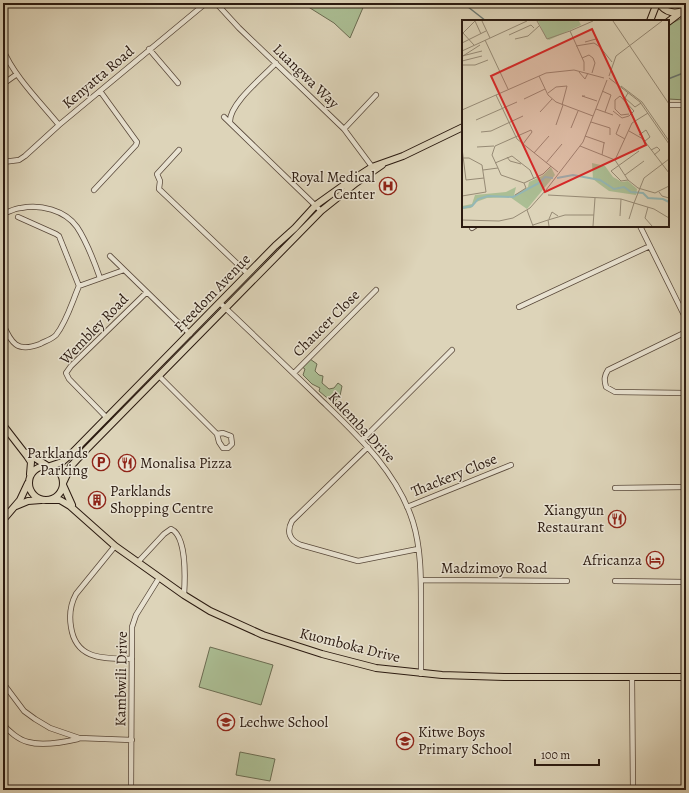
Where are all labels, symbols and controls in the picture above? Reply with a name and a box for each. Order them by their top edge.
inset map [462,20,669,227]
street label: Luangwa Way [269,39,344,113]
street label: Kenyatta Road [58,40,139,113]
place label: Royal Medical Center [291,167,375,204]
hospital icon: Royal Medical Center [378,176,398,196]
street label: Freedom Avenue [169,249,255,337]
street label: Chaucer Close [288,285,364,361]
street label: Wembley Road [55,289,133,369]
street label: Kalemba Drive [324,387,400,467]
place label: Parklands Parking [27,443,88,480]
street label: Thackery Close [408,449,500,501]
parking icon: Parklands Parking [91,452,111,472]
restaurant icon: Monalisa Pizza [117,453,137,473]
place label: Monalisa Pizza [140,453,232,473]
place label: Parklands Shopping Centre [110,481,214,518]
building icon: Parklands Shopping Centre [87,490,107,510]
place label: Xiangyun Restaurant [537,500,604,537]
restaurant icon: Xiangyun Restaurant [607,509,627,529]
place label: Africanza [582,550,642,570]
hotel icon: Africanza [645,550,665,570]
street label: Madzimoyo Road [441,558,548,578]
street label: Kuomboka Drive [298,623,403,667]
street label: Kambwili Drive [110,631,132,727]
school or university icon: Lechwe School [216,712,236,732]
place label: Lechwe School [239,712,328,732]
place label: Kitwe Boys Primary School [418,722,512,759]
school or university icon: Kitwe Boys Primary School [395,731,415,751]
scale bar [535,741,599,767]
text: 100 m [541,747,570,763]

